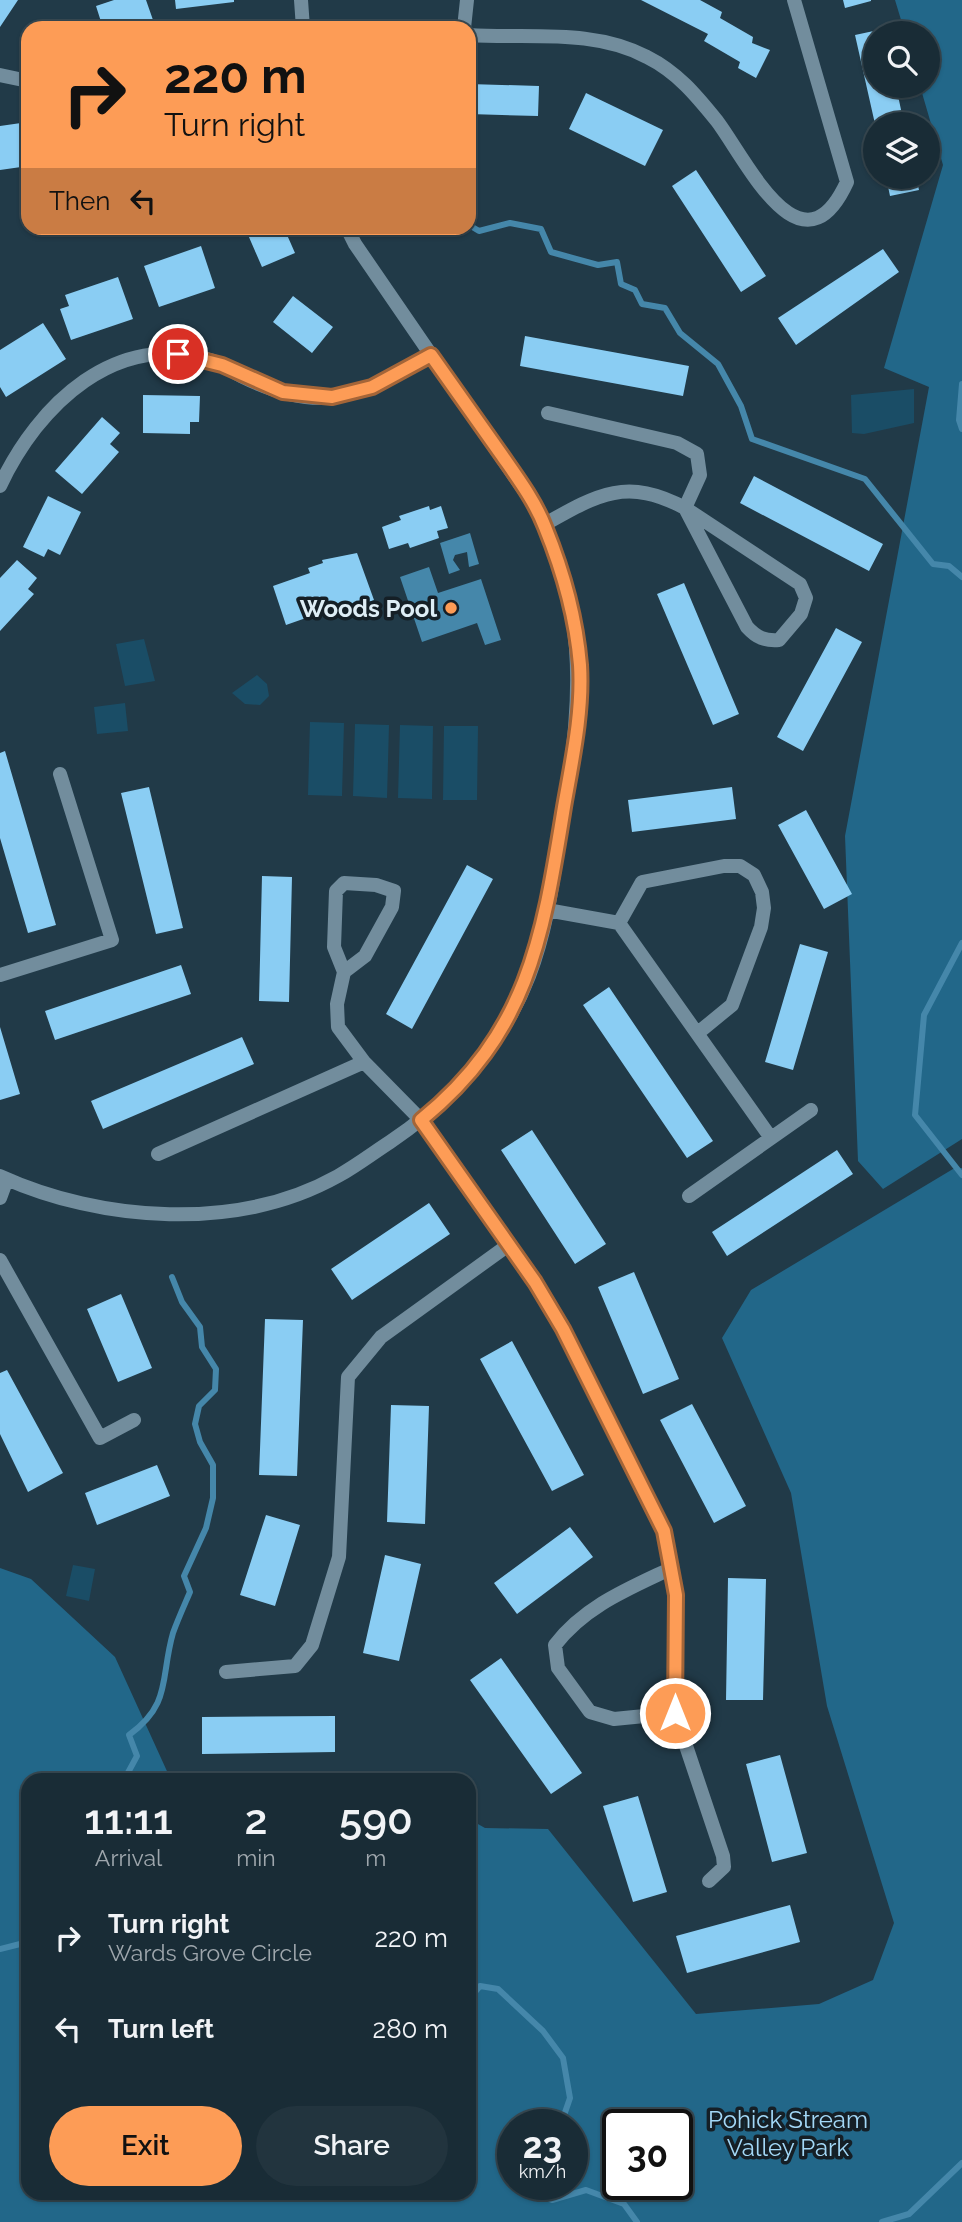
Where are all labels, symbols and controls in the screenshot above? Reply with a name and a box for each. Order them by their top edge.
map controls [863,21,940,189]
button: search [863,21,940,98]
text: 220 m [164,47,307,104]
icon: right [49,49,140,140]
text: Turn right [164,106,305,143]
button: layers [863,112,940,189]
icon: left [124,182,162,220]
text: Then [49,186,110,216]
pin [148,324,208,384]
icon: arrive [159,335,197,373]
place label: Woods Pool [300,594,437,623]
marker: Woods Pool [443,600,459,616]
position arrow [638,1676,712,1750]
text: 11:11 [84,1795,173,1844]
text: 2 [244,1795,267,1844]
text: 590 [339,1795,413,1844]
text: Arrival [95,1844,162,1871]
text: min [236,1844,276,1871]
text: m [365,1844,386,1871]
text: Turn right [108,1909,229,1939]
icon: right [49,1919,87,1957]
text: 220 m [374,1923,448,1953]
text: Wards Grove Circle [108,1939,312,1966]
icon: left [49,2010,87,2048]
text: Turn left [108,2014,214,2044]
text: 280 m [373,2014,448,2044]
park label: Pohick Stream Valley Park [708,2105,868,2162]
button: Exit [49,2106,242,2186]
button: Share [256,2106,448,2186]
speed limit sign: 30 [602,2109,693,2200]
text: 23 [523,2125,562,2166]
text: km/h [519,2161,566,2182]

